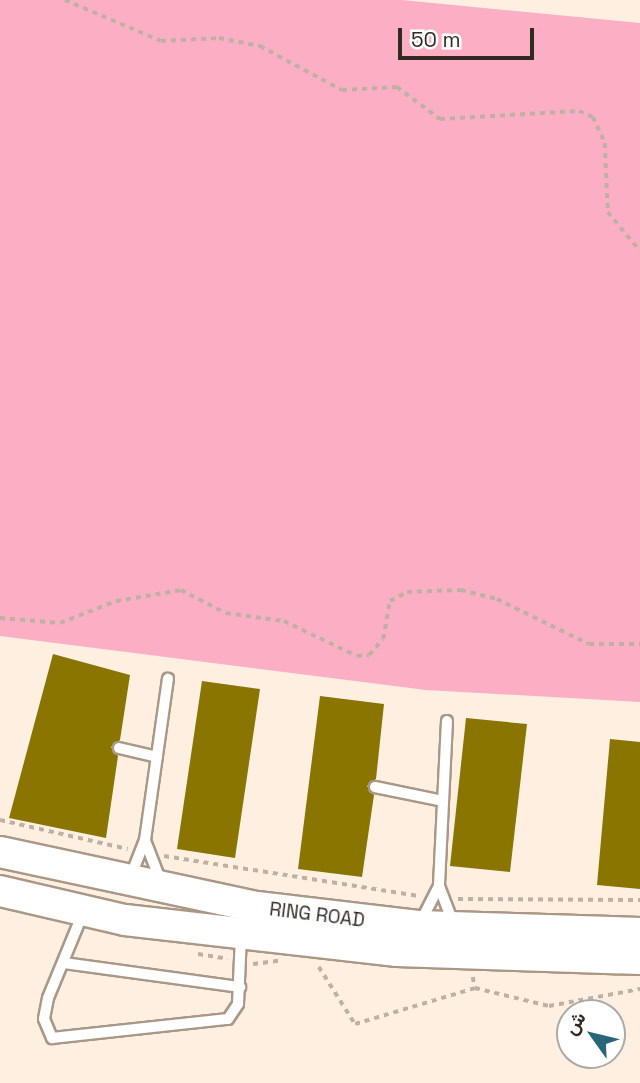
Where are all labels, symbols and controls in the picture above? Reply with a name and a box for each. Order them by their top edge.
scale bar [402,14,538,58]
text: 50 m [411,26,461,53]
street label: RING ROAD [268,898,366,932]
north arrow [556,999,626,1069]
text: ش [558,1007,592,1040]

